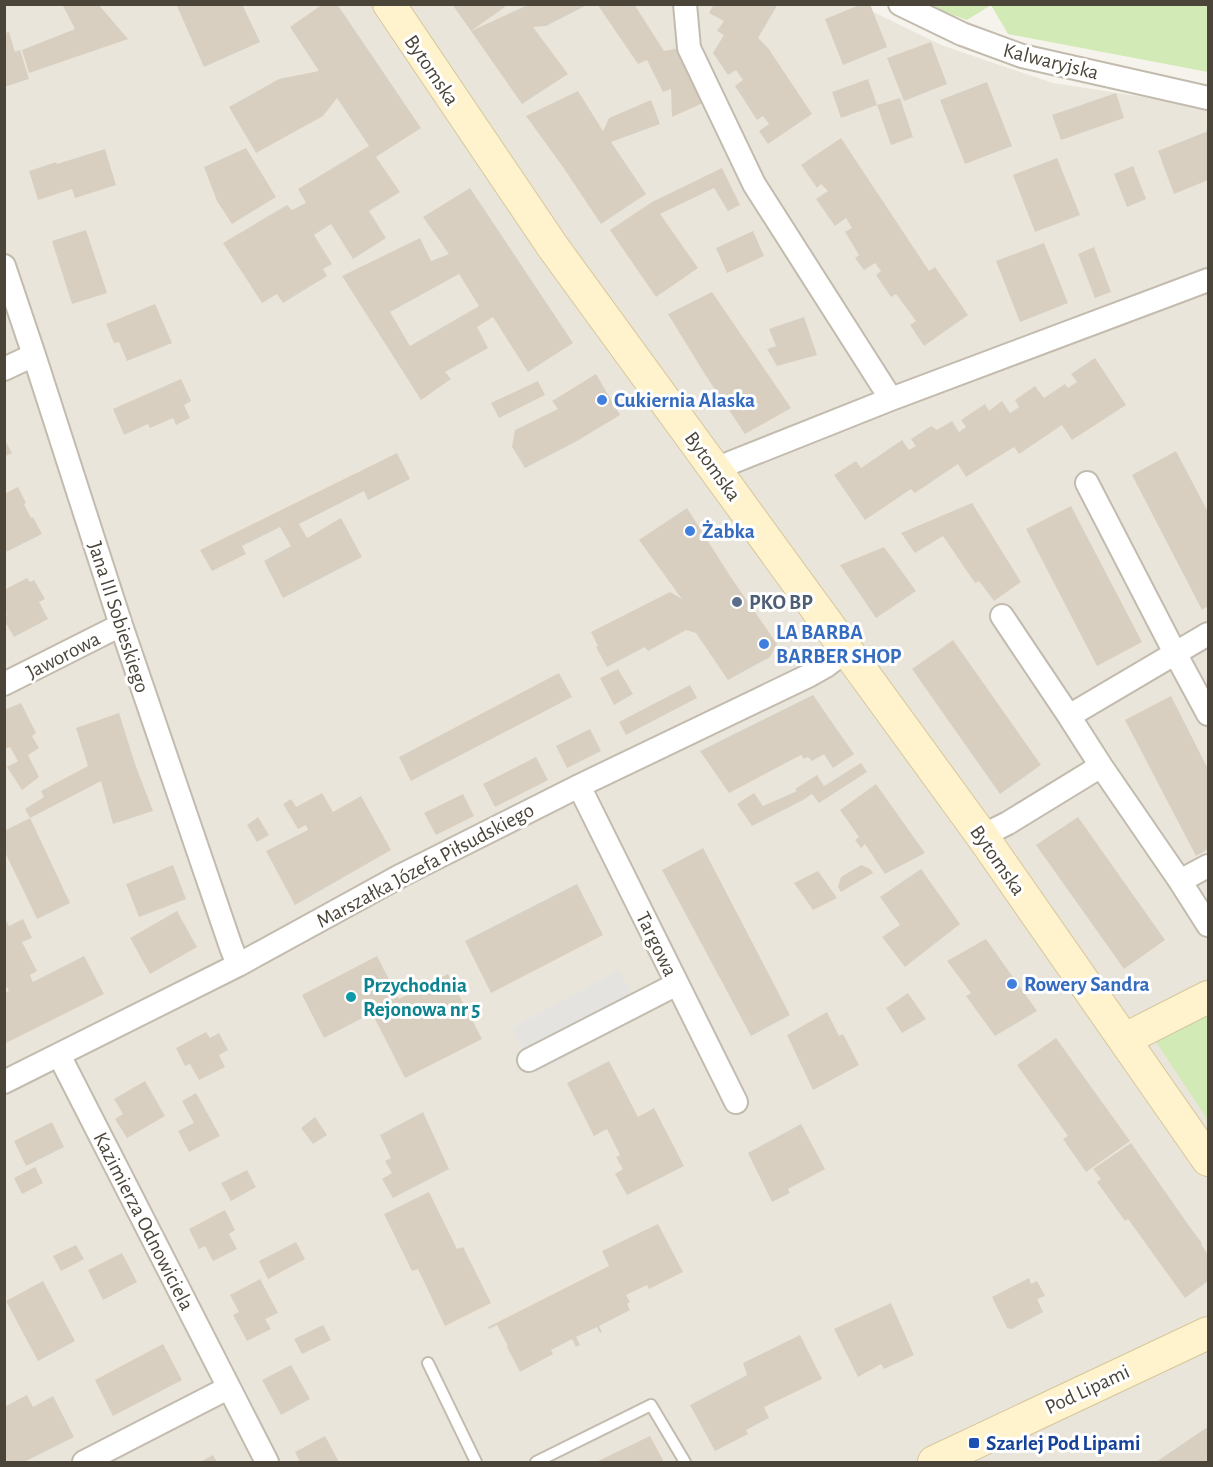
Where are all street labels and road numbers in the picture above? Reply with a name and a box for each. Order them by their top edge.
street label: Bytomska [400,31,463,110]
street label: Kalwaryjska [1001,39,1101,84]
street label: Bytomska [681,428,745,505]
street label: Jana III Sobieskiego [84,539,153,695]
street label: Jaworowa [23,628,104,683]
street label: Marszałka Józefa Piłsudskiego [313,799,538,932]
street label: Bytomska [966,821,1029,899]
street label: Targowa [632,909,681,980]
street label: Kazimierza Odnowiciela [89,1129,198,1314]
street label: Pod Lipami [1042,1361,1133,1418]

